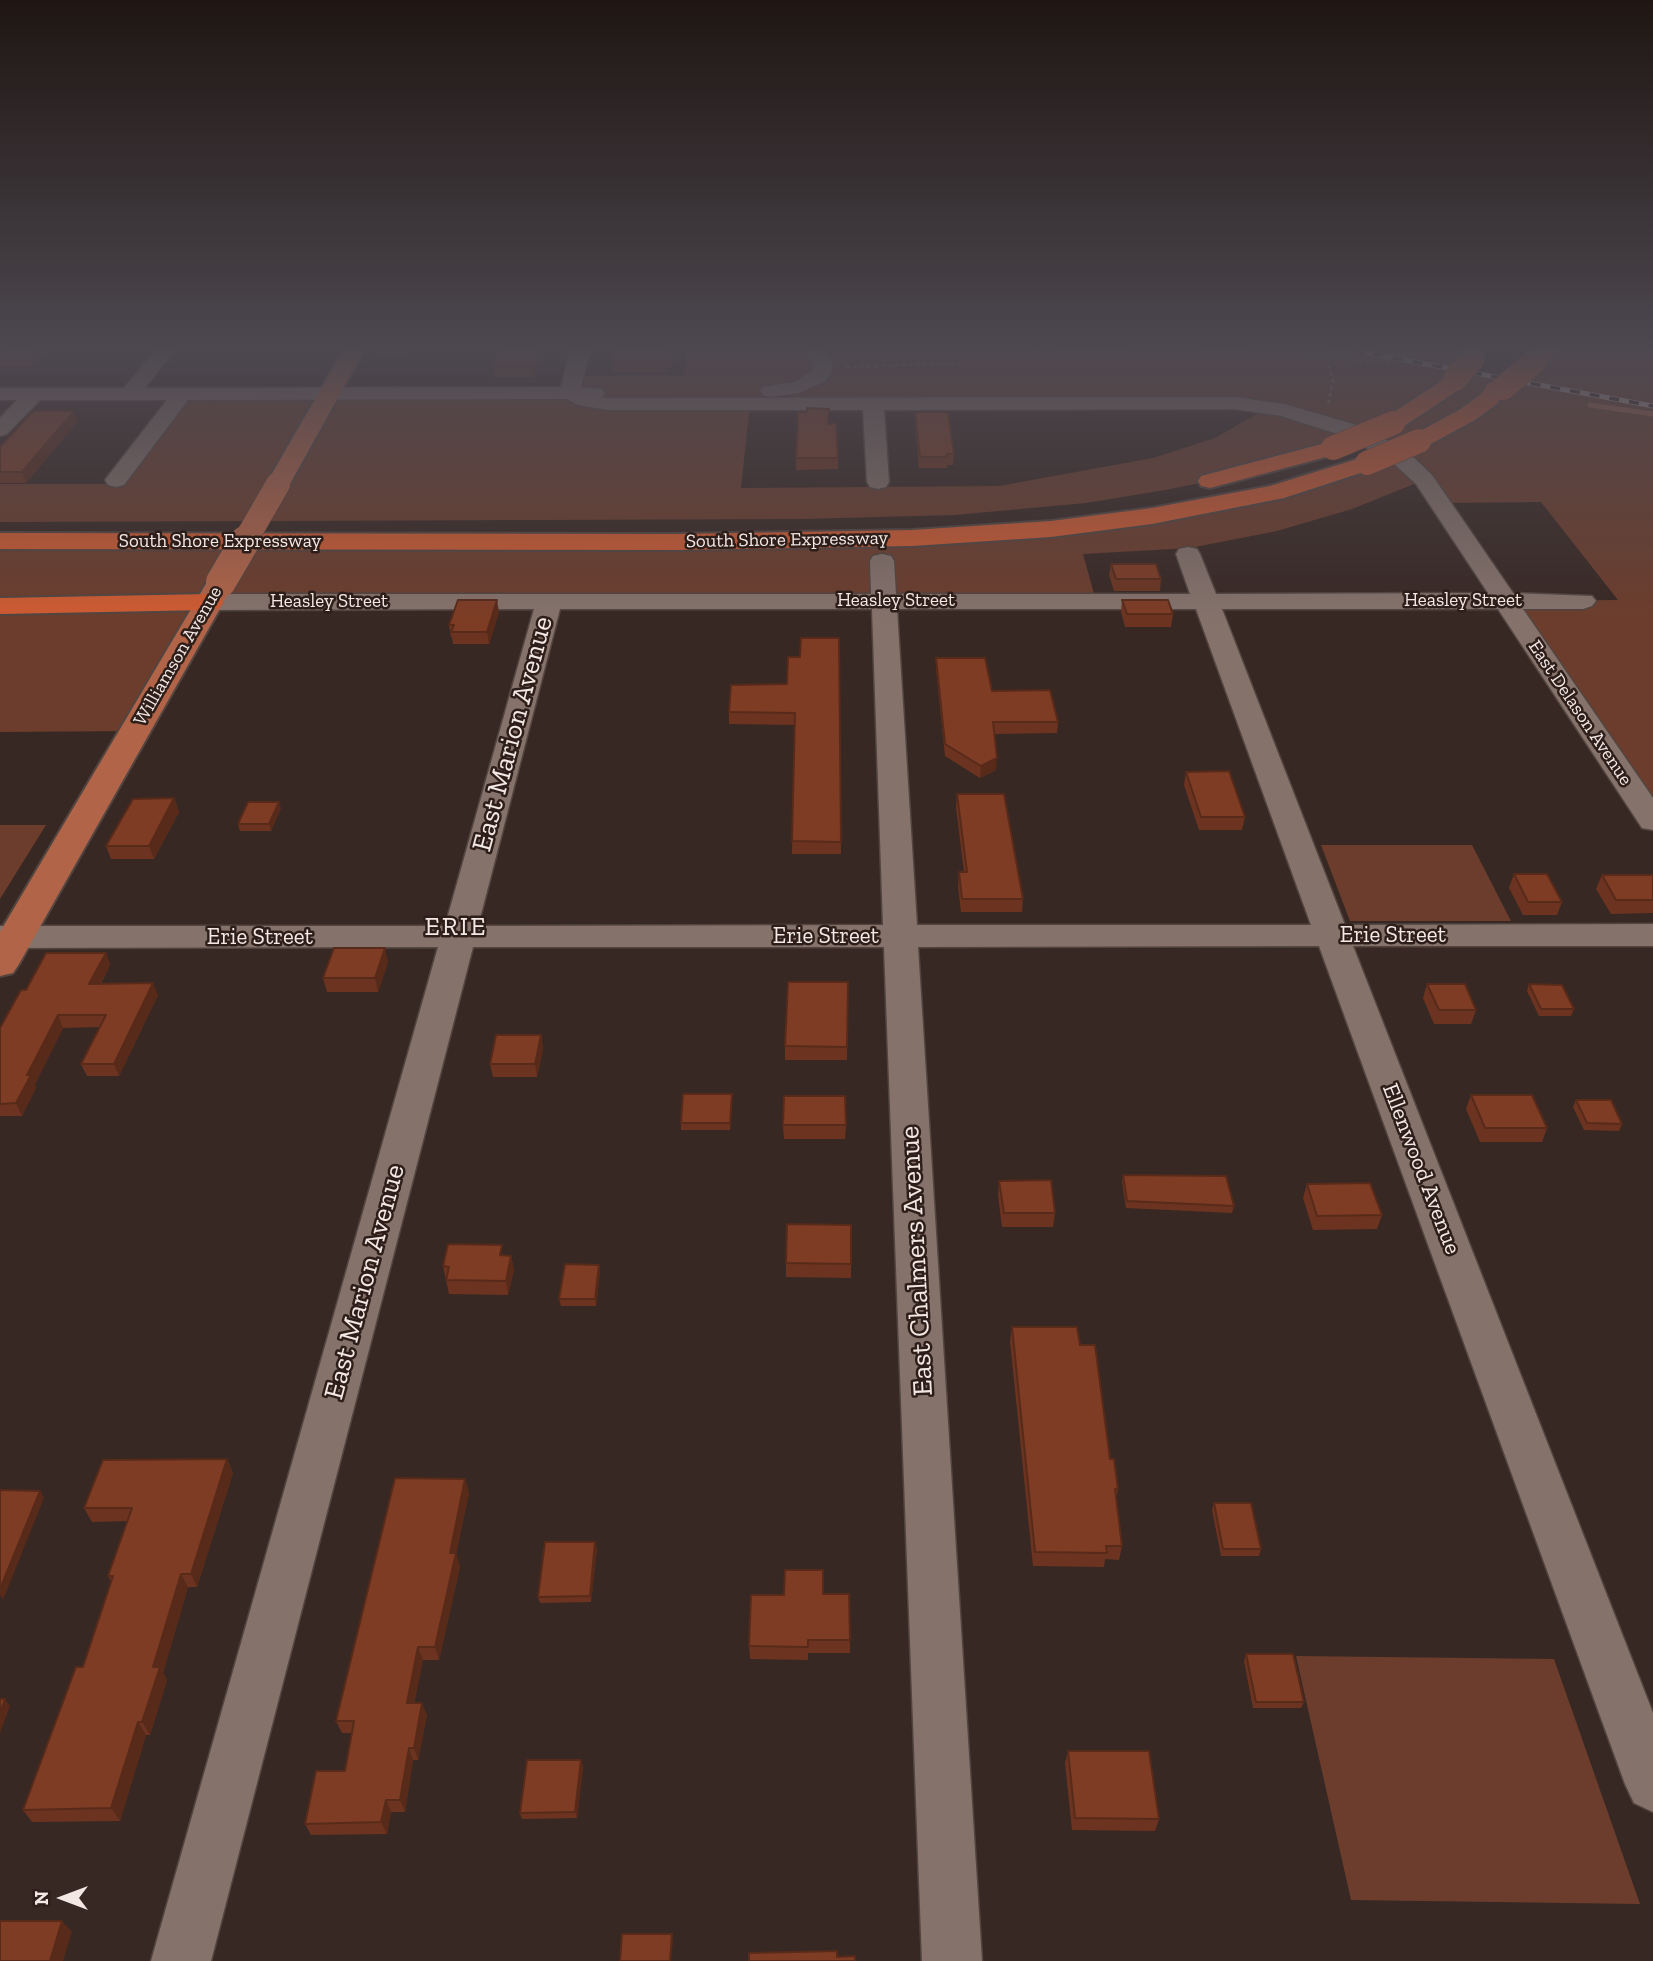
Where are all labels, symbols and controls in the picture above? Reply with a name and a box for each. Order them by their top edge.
street label: South Shore Expressway [686,527,888,553]
street label: South Shore Expressway [119,531,321,553]
street label: Williamson Avenue [129,582,227,730]
street label: Heasley Street [837,590,955,612]
street label: Heasley Street [1404,590,1522,612]
street label: Heasley Street [270,591,388,613]
street label: East Marion Avenue [465,613,561,855]
street label: East Delason Avenue [1523,636,1637,790]
district label: ERIE [425,912,487,944]
street label: Erie Street [1340,921,1446,949]
street label: Erie Street [773,922,879,950]
street label: Erie Street [207,923,313,951]
street label: Ellenwood Avenue [1376,1080,1466,1258]
street label: East Chalmers Avenue [893,1125,941,1397]
street label: East Marion Avenue [317,1161,413,1403]
north arrow [28,1863,98,1933]
text: N [30,1891,53,1905]

